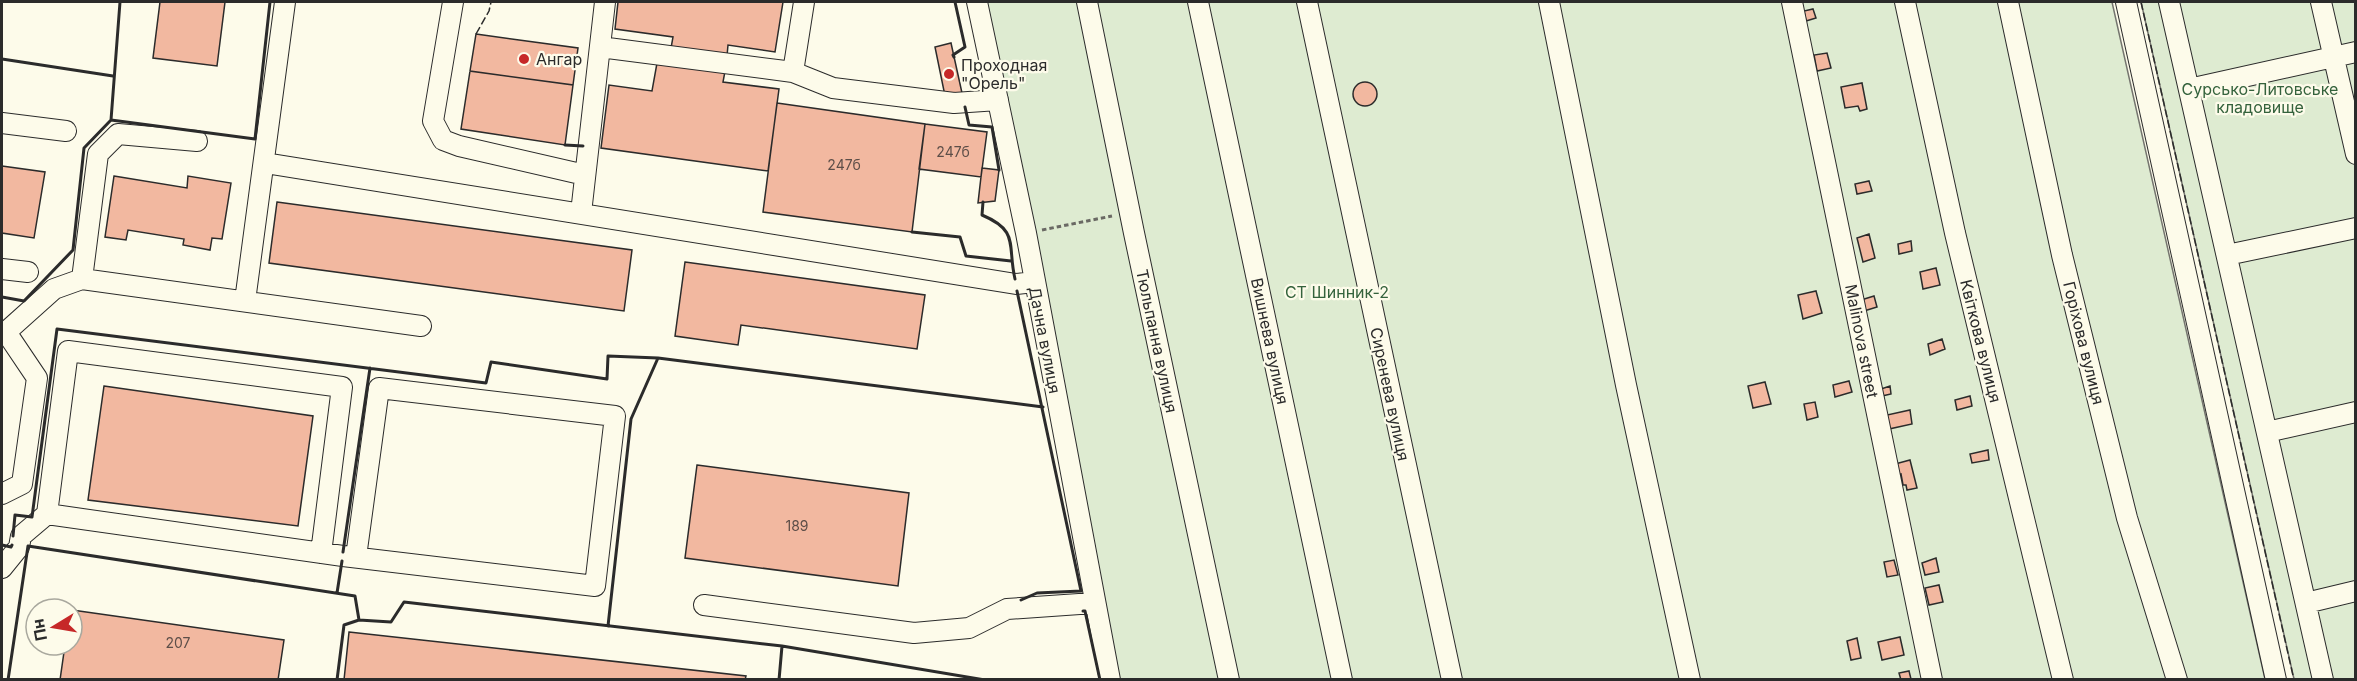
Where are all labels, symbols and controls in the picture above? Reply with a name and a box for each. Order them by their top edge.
place label: Ангар [536,49,582,69]
marker: Ангар [517,52,531,66]
place label: Проходная "Орель" [961,55,1047,93]
marker: Проходная "Орель" [942,67,956,81]
park label: Сурсько-Литовське кладовище [2182,79,2338,117]
house number: 247б [936,143,970,160]
house number: 247б [827,156,861,173]
street label: Тюльпанна вулиця [1132,267,1182,415]
street label: Вишнева вулиця [1247,276,1293,406]
street label: Квіткова вулиця [1956,277,2006,405]
street label: Горіхова вулиця [2059,279,2109,407]
park label: СТ Шинник-2 [1285,282,1389,302]
street label: Malinova street [1841,282,1883,400]
street label: Дачна вулиця [1025,285,1065,395]
street label: Сиренева вулиця [1366,325,1414,463]
house number: 189 [785,517,809,534]
north arrow [24,597,84,657]
text: Пн [27,617,51,643]
house number: 207 [165,634,191,651]

